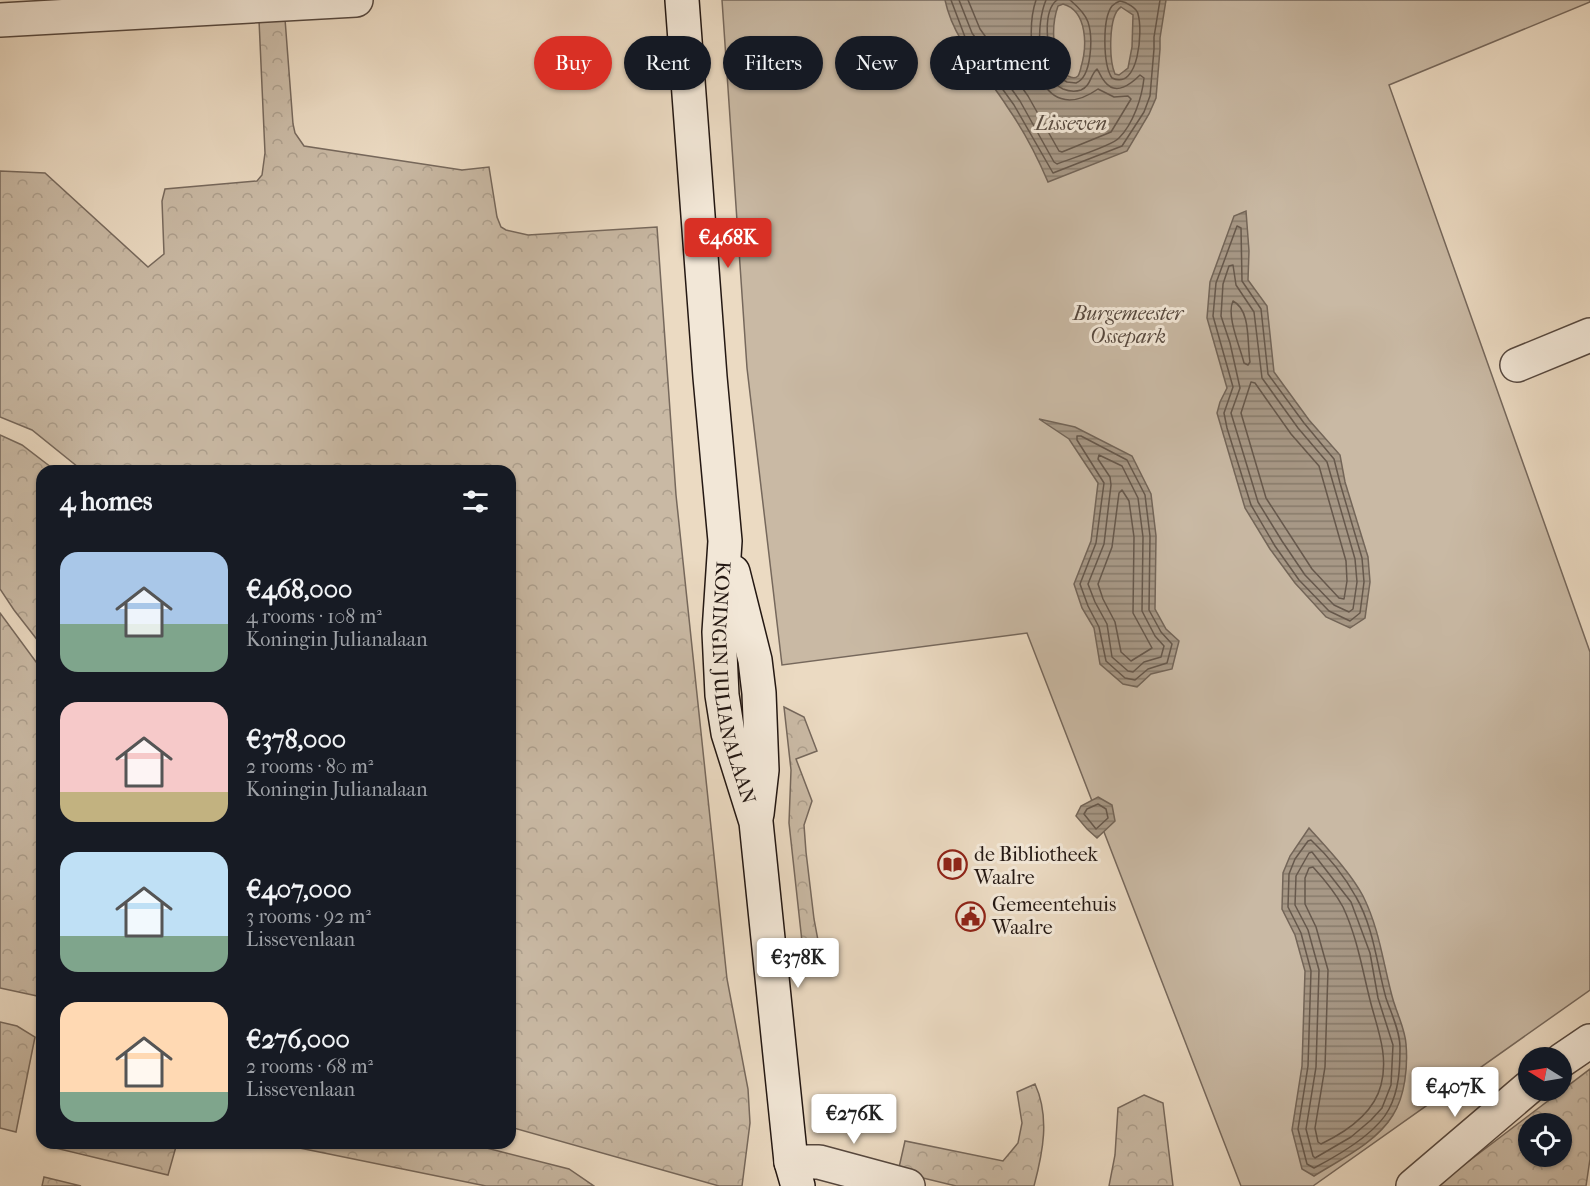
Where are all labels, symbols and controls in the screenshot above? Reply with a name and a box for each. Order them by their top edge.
chip: Buy [534,36,612,90]
chip: Rent [624,36,711,90]
chip: Filters [723,36,823,90]
chip: New [835,36,918,90]
chip: Apartment [930,36,1071,90]
water label: Lisseven [1033,111,1107,135]
pin: €468K [686,218,770,269]
text: €468K [698,226,758,249]
park label: Burgemeester Ossepark [1072,302,1185,348]
icon: filters [459,485,492,518]
text: 4 homes [60,486,152,517]
street label: KONINGIN JULIANALAAN [707,560,761,807]
text: €468,000 [246,574,352,605]
icon: home [108,576,180,648]
text: 4 rooms · 108 m² [246,605,382,628]
text: Koningin Julianalaan [246,628,428,651]
text: €378,000 [246,724,346,755]
icon: home [108,726,180,798]
text: 2 rooms · 80 m² [246,755,373,778]
text: Koningin Julianalaan [246,778,428,801]
place label: de Bibliotheek Waalre [973,843,1098,889]
library icon: de Bibliotheek Waalre [937,849,969,881]
text: €407,000 [246,874,352,905]
icon: home [108,876,180,948]
place label: Gemeentehuis Waalre [991,893,1116,939]
public building icon: Gemeentehuis Waalre [955,900,987,932]
text: 3 rooms · 92 m² [246,905,371,928]
text: Lissevenlaan [246,928,355,951]
pin: €378K [756,938,840,989]
text: €378K [771,946,825,969]
text: €276,000 [246,1024,350,1055]
icon: home [108,1026,180,1098]
north arrow [1518,1047,1572,1101]
map controls [1518,1047,1572,1167]
text: 2 rooms · 68 m² [246,1055,373,1078]
pin: €407K [1413,1067,1497,1118]
text: €407K [1426,1075,1484,1098]
text: Lissevenlaan [246,1078,355,1101]
pin: €276K [812,1094,896,1145]
text: €276K [825,1102,883,1125]
button: locate [1518,1113,1572,1167]

